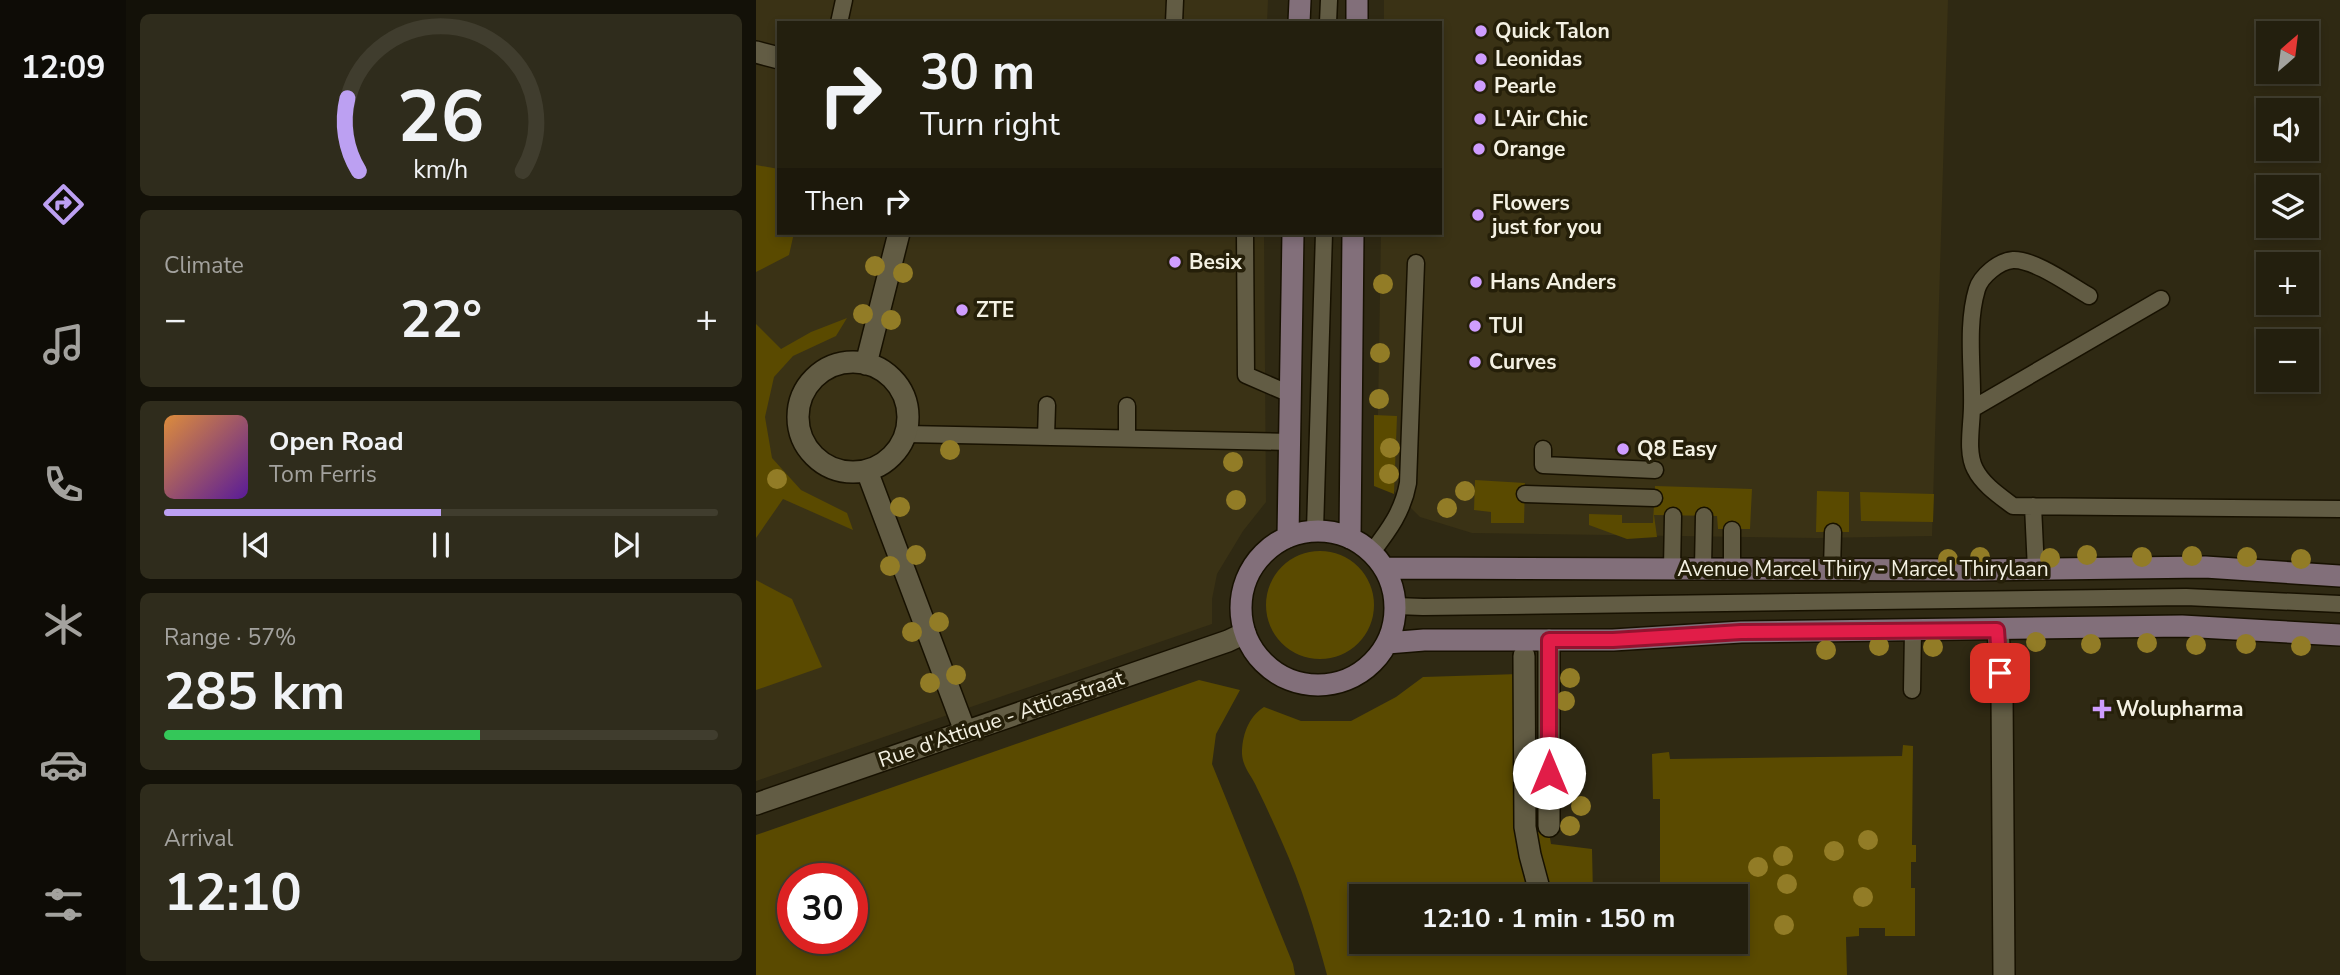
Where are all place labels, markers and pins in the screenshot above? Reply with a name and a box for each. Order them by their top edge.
place label: Quick Talon [1495,17,1610,45]
marker: Quick Talon [1473,23,1489,39]
place label: Leonidas [1495,45,1582,73]
marker: Leonidas [1473,51,1489,67]
place label: Pearle [1494,72,1556,100]
marker: Pearle [1472,78,1488,94]
place label: L'Air Chic [1494,105,1588,133]
marker: L'Air Chic [1472,111,1488,127]
place label: Orange [1493,135,1565,163]
marker: Orange [1471,141,1487,157]
place label: Flowers just for you [1490,189,1602,241]
marker: Flowers just for you [1470,207,1486,223]
place label: Besix [1189,248,1242,276]
marker: Besix [1167,254,1183,270]
place label: Hans Anders [1490,268,1616,296]
marker: Hans Anders [1468,274,1484,290]
place label: ZTE [976,296,1014,324]
marker: ZTE [954,302,970,318]
place label: TUI [1489,312,1523,340]
marker: TUI [1467,318,1483,334]
place label: Curves [1489,348,1557,376]
marker: Curves [1467,354,1483,370]
place label: Q8 Easy [1637,435,1718,463]
marker: Q8 Easy [1615,441,1631,457]
pin [1970,643,2030,703]
place label: Wolupharma [2116,695,2244,723]
marker: Wolupharma [2094,701,2110,717]

